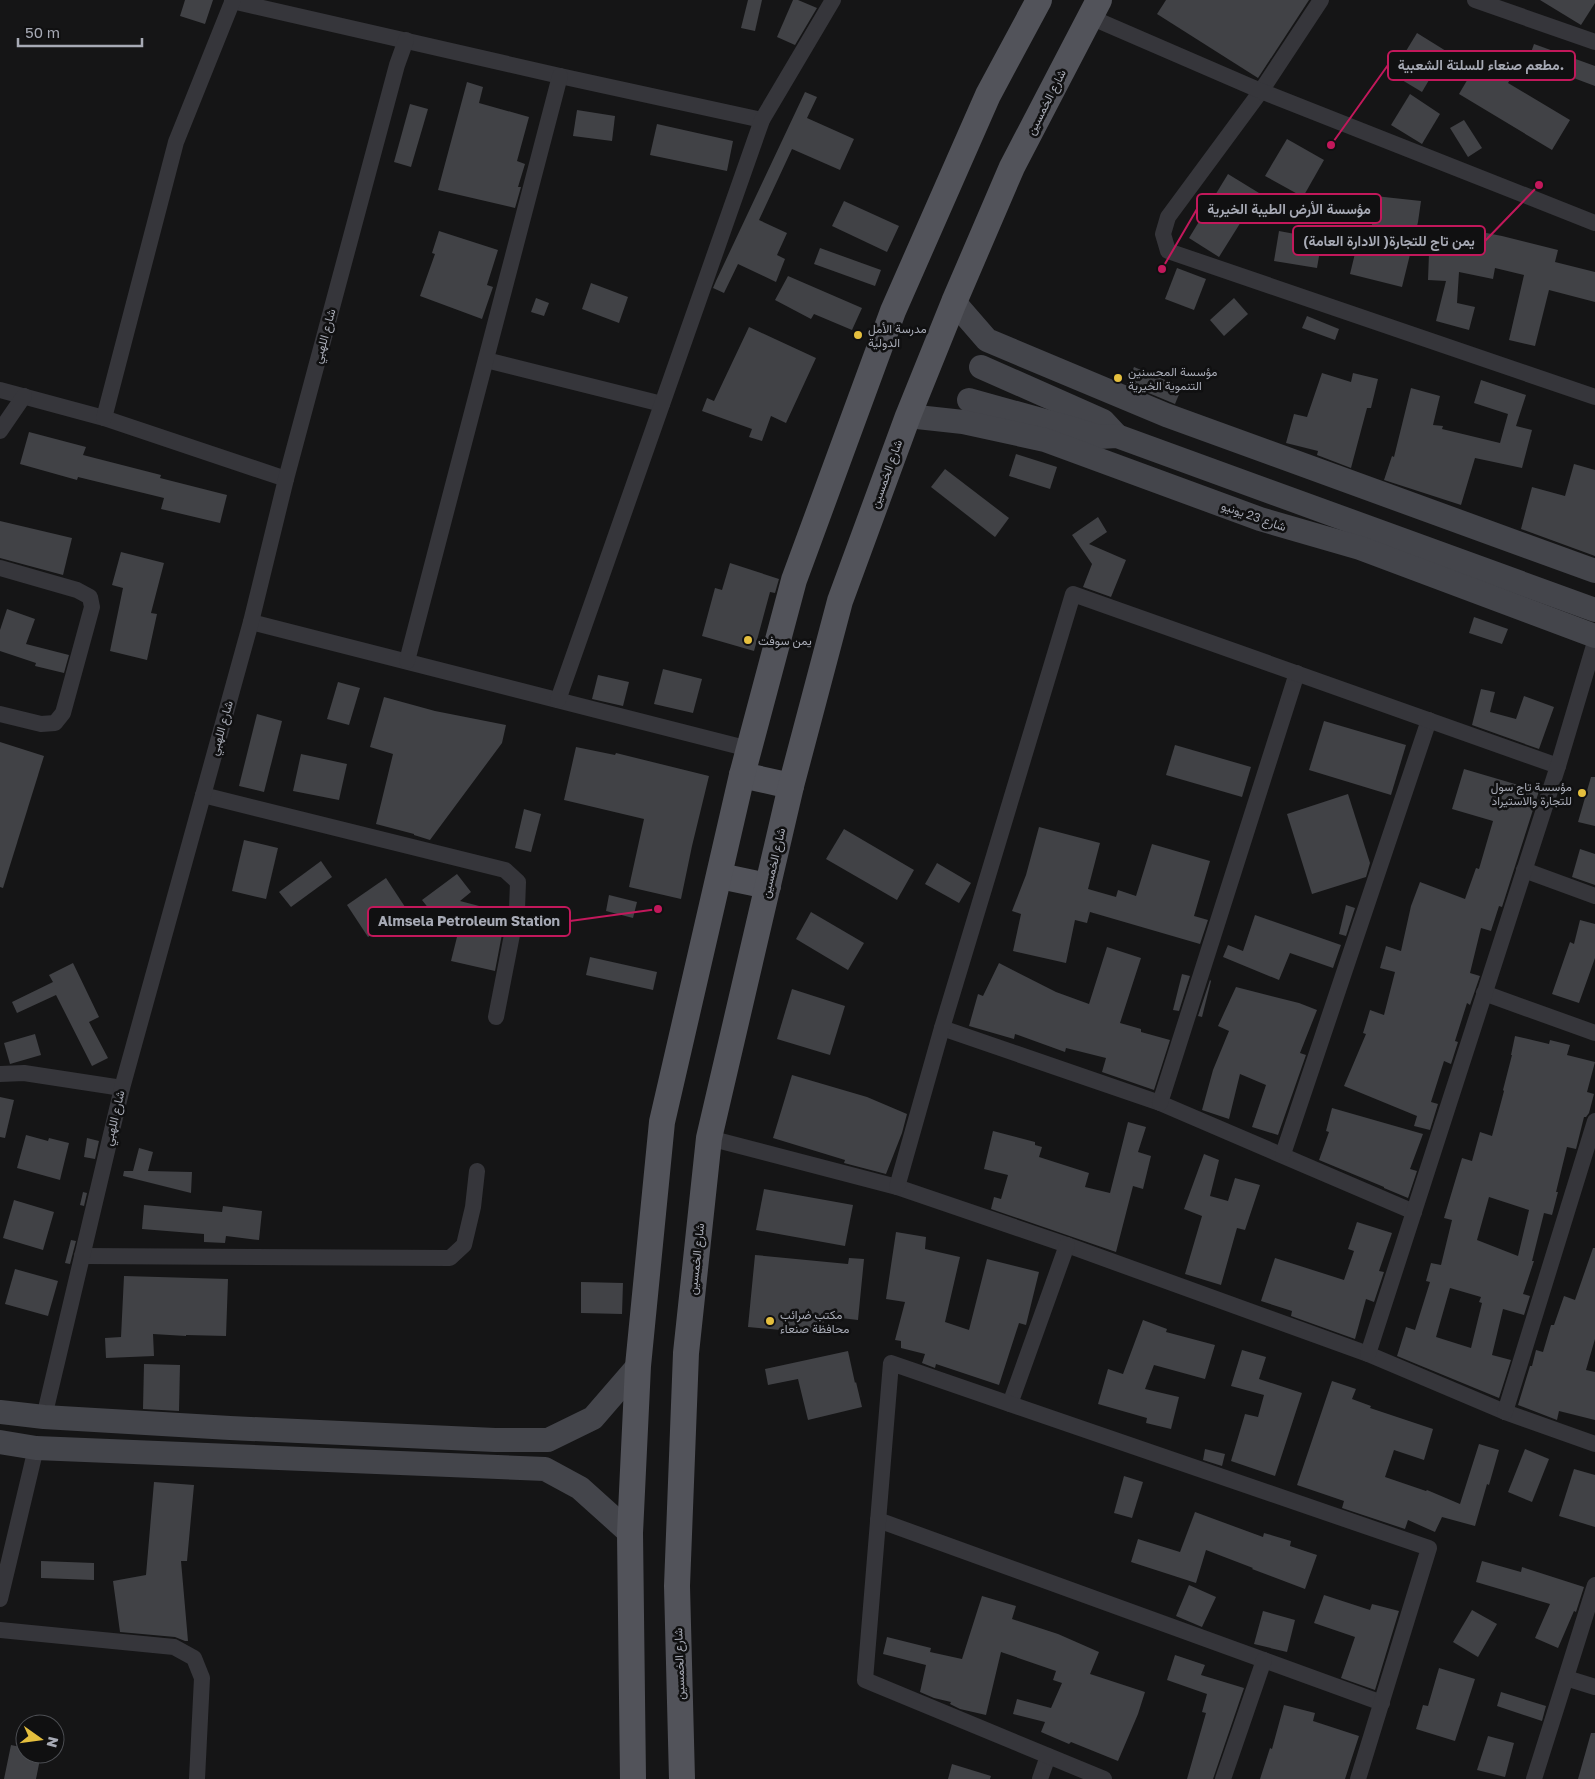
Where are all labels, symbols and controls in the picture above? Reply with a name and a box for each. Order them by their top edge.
scale bar [18,15,141,47]
text: 50 m [25,23,60,41]
callout: مطعم صنعاء للسلتة الشعبية. [1388,51,1575,80]
text: مطعم صنعاء للسلتة الشعبية. [1398,56,1564,74]
street label: شارع الخمسين [1023,67,1071,138]
callout: مؤسسة الأرض الطيبة الخيرية [1197,194,1381,223]
text: مؤسسة الأرض الطيبة الخيرية [1207,200,1371,218]
callout: يمن تاج للتجارة( الادارة العامة) [1293,226,1485,255]
text: يمن تاج للتجارة( الادارة العامة) [1303,232,1475,251]
street label: شارع اللهبي [309,307,341,366]
place label: مدرسة الأمل الدولية [868,321,927,351]
marker: مدرسة الأمل الدولية [852,329,864,341]
place label: مؤسسة المحسنين التنموية الخيرية [1128,364,1217,394]
marker: مؤسسة المحسنين التنموية الخيرية [1112,372,1124,384]
street label: شارع الخمسين [867,438,907,511]
street label: شارع 23 يونيو [1219,498,1288,536]
place label: يمن سوفت [758,633,812,649]
marker: يمن سوفت [742,634,754,646]
street label: شارع اللهبي [206,699,239,758]
place label: مؤسسة تاج سول للتجارة والاستيراد [1491,779,1572,809]
marker: مؤسسة تاج سول للتجارة والاستيراد [1576,787,1588,799]
street label: شارع الخمسين [758,826,790,900]
callout: Almsela Petroleum Station [368,907,570,936]
text: Almsela Petroleum Station [378,912,560,929]
street label: شارع اللهبي [100,1089,131,1148]
street label: شارع الخمسين [685,1222,709,1296]
place label: مكتب ضرائب محافظة صنعاء [780,1307,849,1336]
marker: مكتب ضرائب محافظة صنعاء [764,1315,776,1327]
street label: شارع الخمسين [670,1628,690,1700]
north arrow [15,1714,65,1764]
text: N [44,1735,63,1749]

